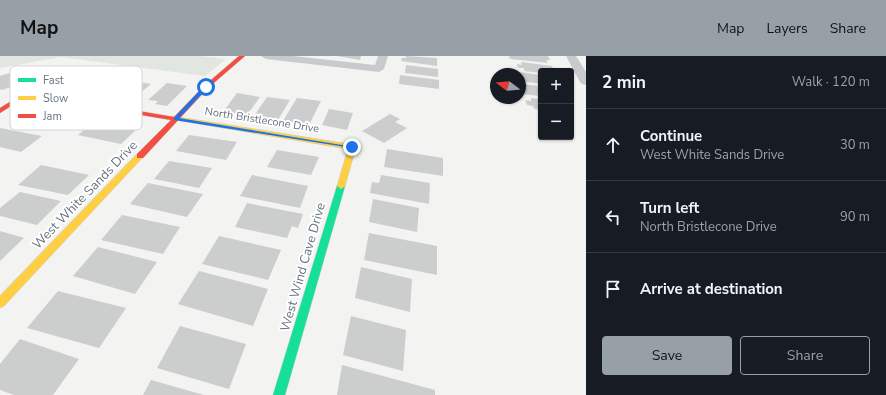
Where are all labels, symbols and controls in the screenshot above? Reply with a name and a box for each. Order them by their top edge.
text: Map [20,15,58,41]
text: Map [717,19,744,38]
text: Layers [766,19,808,38]
text: Share [830,19,866,38]
legend [10,66,142,130]
north arrow [490,68,526,104]
map controls [538,68,574,140]
button: + [538,68,574,104]
text: 2 min [602,71,646,94]
text: Fast [43,73,64,88]
text: Walk · 120 m [792,73,870,91]
route start [197,78,215,96]
text: Slow [43,91,68,106]
street label: North Bristlecone Drive [204,104,320,136]
button: − [538,104,574,140]
text: Jam [42,109,62,124]
text: Continue [640,126,702,146]
icon: ahead [602,134,624,156]
text: 30 m [840,136,870,154]
street label: West White Sands Drive [28,137,142,253]
route end [343,138,361,156]
text: West White Sands Drive [640,146,784,164]
text: Turn left [640,198,699,218]
street label: West Wind Cave Drive [276,200,330,334]
icon: left [602,206,624,228]
text: 90 m [840,208,870,226]
text: North Bristlecone Drive [640,218,777,236]
icon: arrive [602,278,624,300]
text: Arrive at destination [640,279,783,299]
button: Save [602,336,732,375]
button: Share [740,336,870,375]

